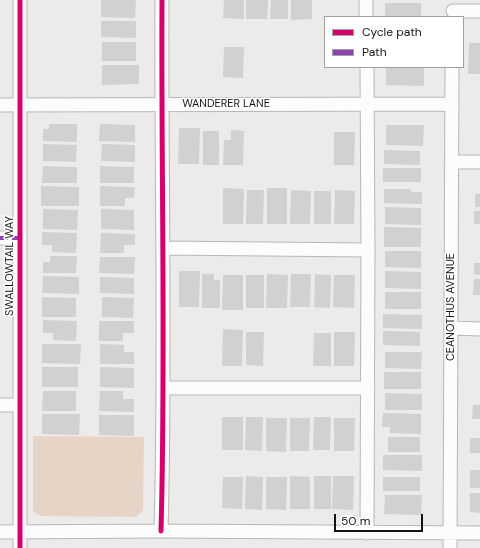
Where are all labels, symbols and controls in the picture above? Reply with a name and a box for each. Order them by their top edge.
legend [324,16,464,68]
text: Cycle path [362,24,422,40]
text: Path [362,44,387,60]
street label: WANDERER LANE [182,97,270,111]
street label: SWALLOWTAIL WAY [3,216,17,316]
street label: CEANOTHUS AVENUE [444,253,458,361]
scale bar [336,506,425,532]
text: 50 m [341,513,370,529]

